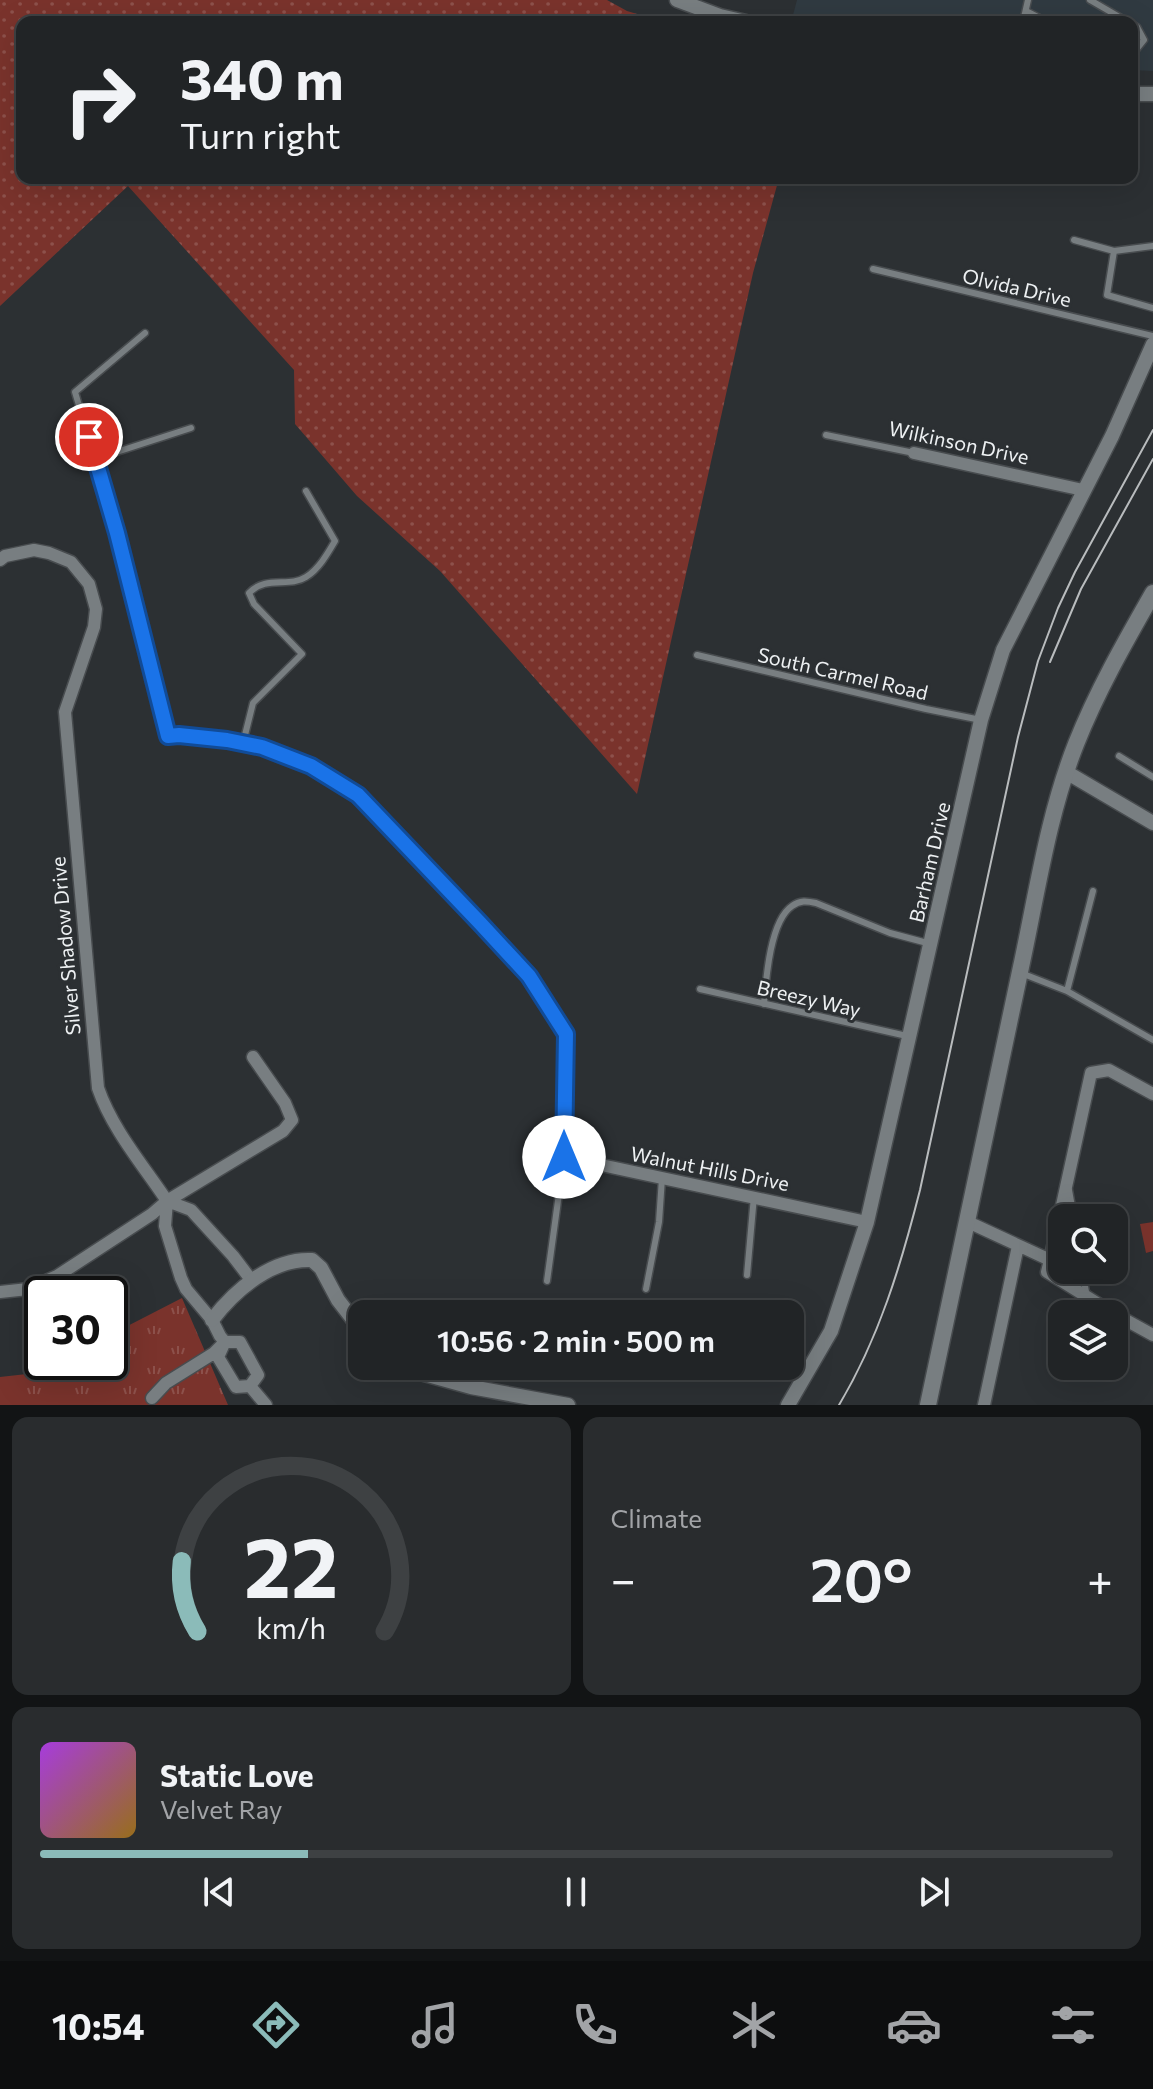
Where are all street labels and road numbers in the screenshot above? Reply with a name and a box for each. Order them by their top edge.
street label: Olvida Drive [960,263,1074,311]
street label: Wilkinson Drive [887,415,1031,469]
street label: South Carmel Road [755,642,931,704]
street label: Barham Drive [903,799,955,925]
street label: Silver Shadow Drive [45,856,85,1036]
street label: Breezy Way [755,974,863,1022]
street label: Walnut Hills Drive [629,1141,791,1195]

